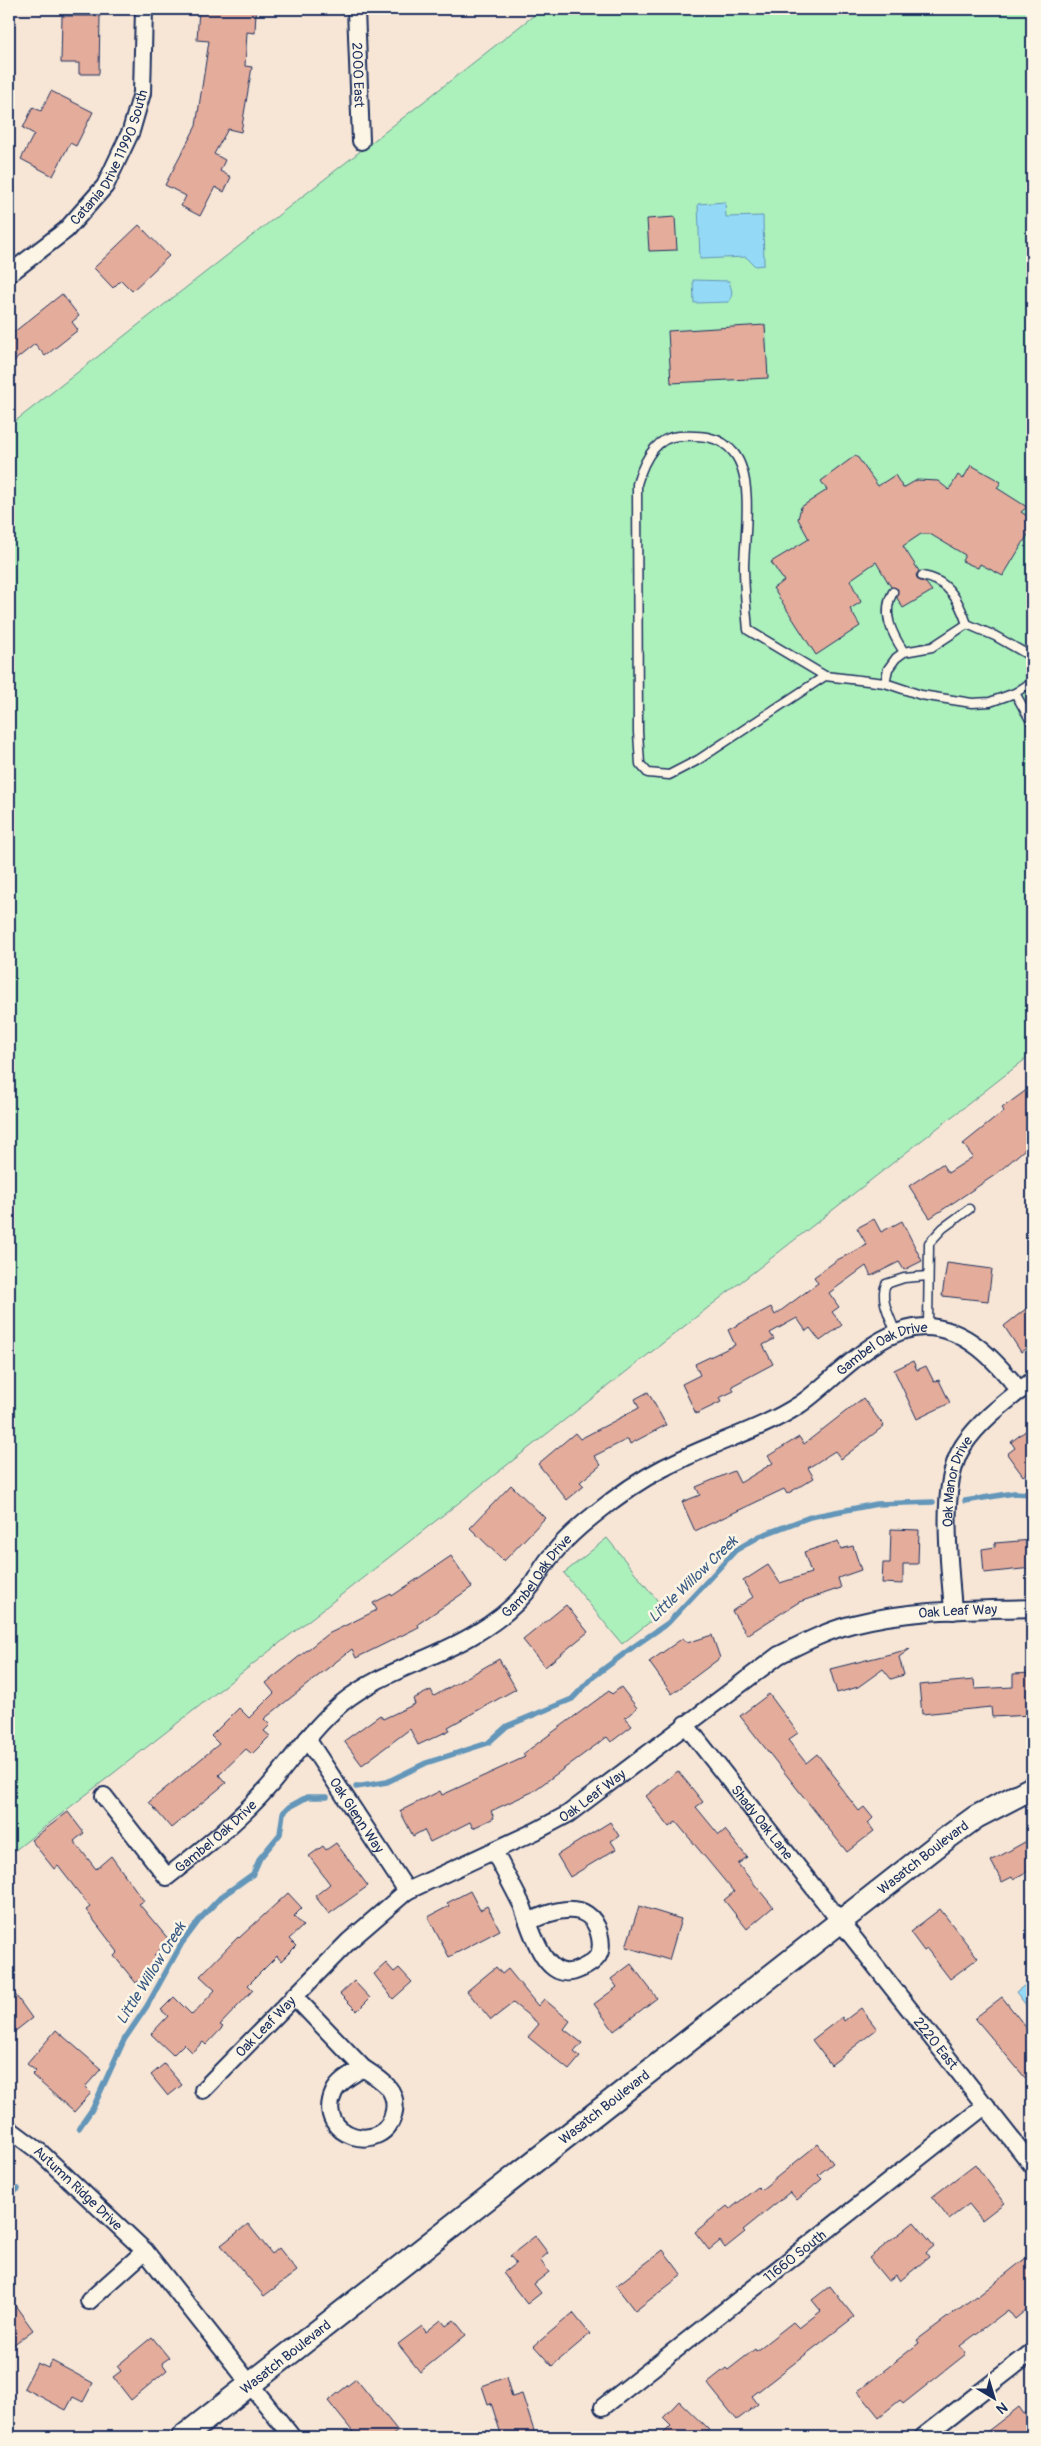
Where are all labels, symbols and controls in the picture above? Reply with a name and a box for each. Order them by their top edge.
street label: 2000 East [348,42,368,108]
street label: Catania Drive 11990 South [66,88,151,229]
street label: Gambel Oak Drive [833,1319,928,1380]
street label: Oak Manor Drive [939,1433,976,1527]
street label: Gambel Oak Drive [498,1531,575,1621]
water label: Little Willow Creek [645,1531,743,1627]
street label: Oak Leaf Way [918,1601,997,1622]
street label: Oak Leaf Way [556,1766,629,1826]
street label: Oak Glenn Way [326,1774,388,1856]
street label: Shady Oak Lane [727,1782,797,1863]
street label: Gambel Oak Drive [172,1797,261,1877]
street label: Wasatch Boulevard [874,1817,972,1898]
water label: Little Willow Creek [112,1917,191,2028]
street label: Oak Leaf Way [232,1993,299,2061]
street label: 2220 East [910,2014,962,2073]
street label: Wasatch Boulevard [556,2066,653,2148]
street label: Autumn Ridge Drive [30,2142,126,2234]
street label: 11660 South [760,2226,830,2286]
street label: Wasatch Boulevard [237,2316,334,2398]
north arrow [968,2374,1018,2424]
text: N [993,2398,1011,2417]

